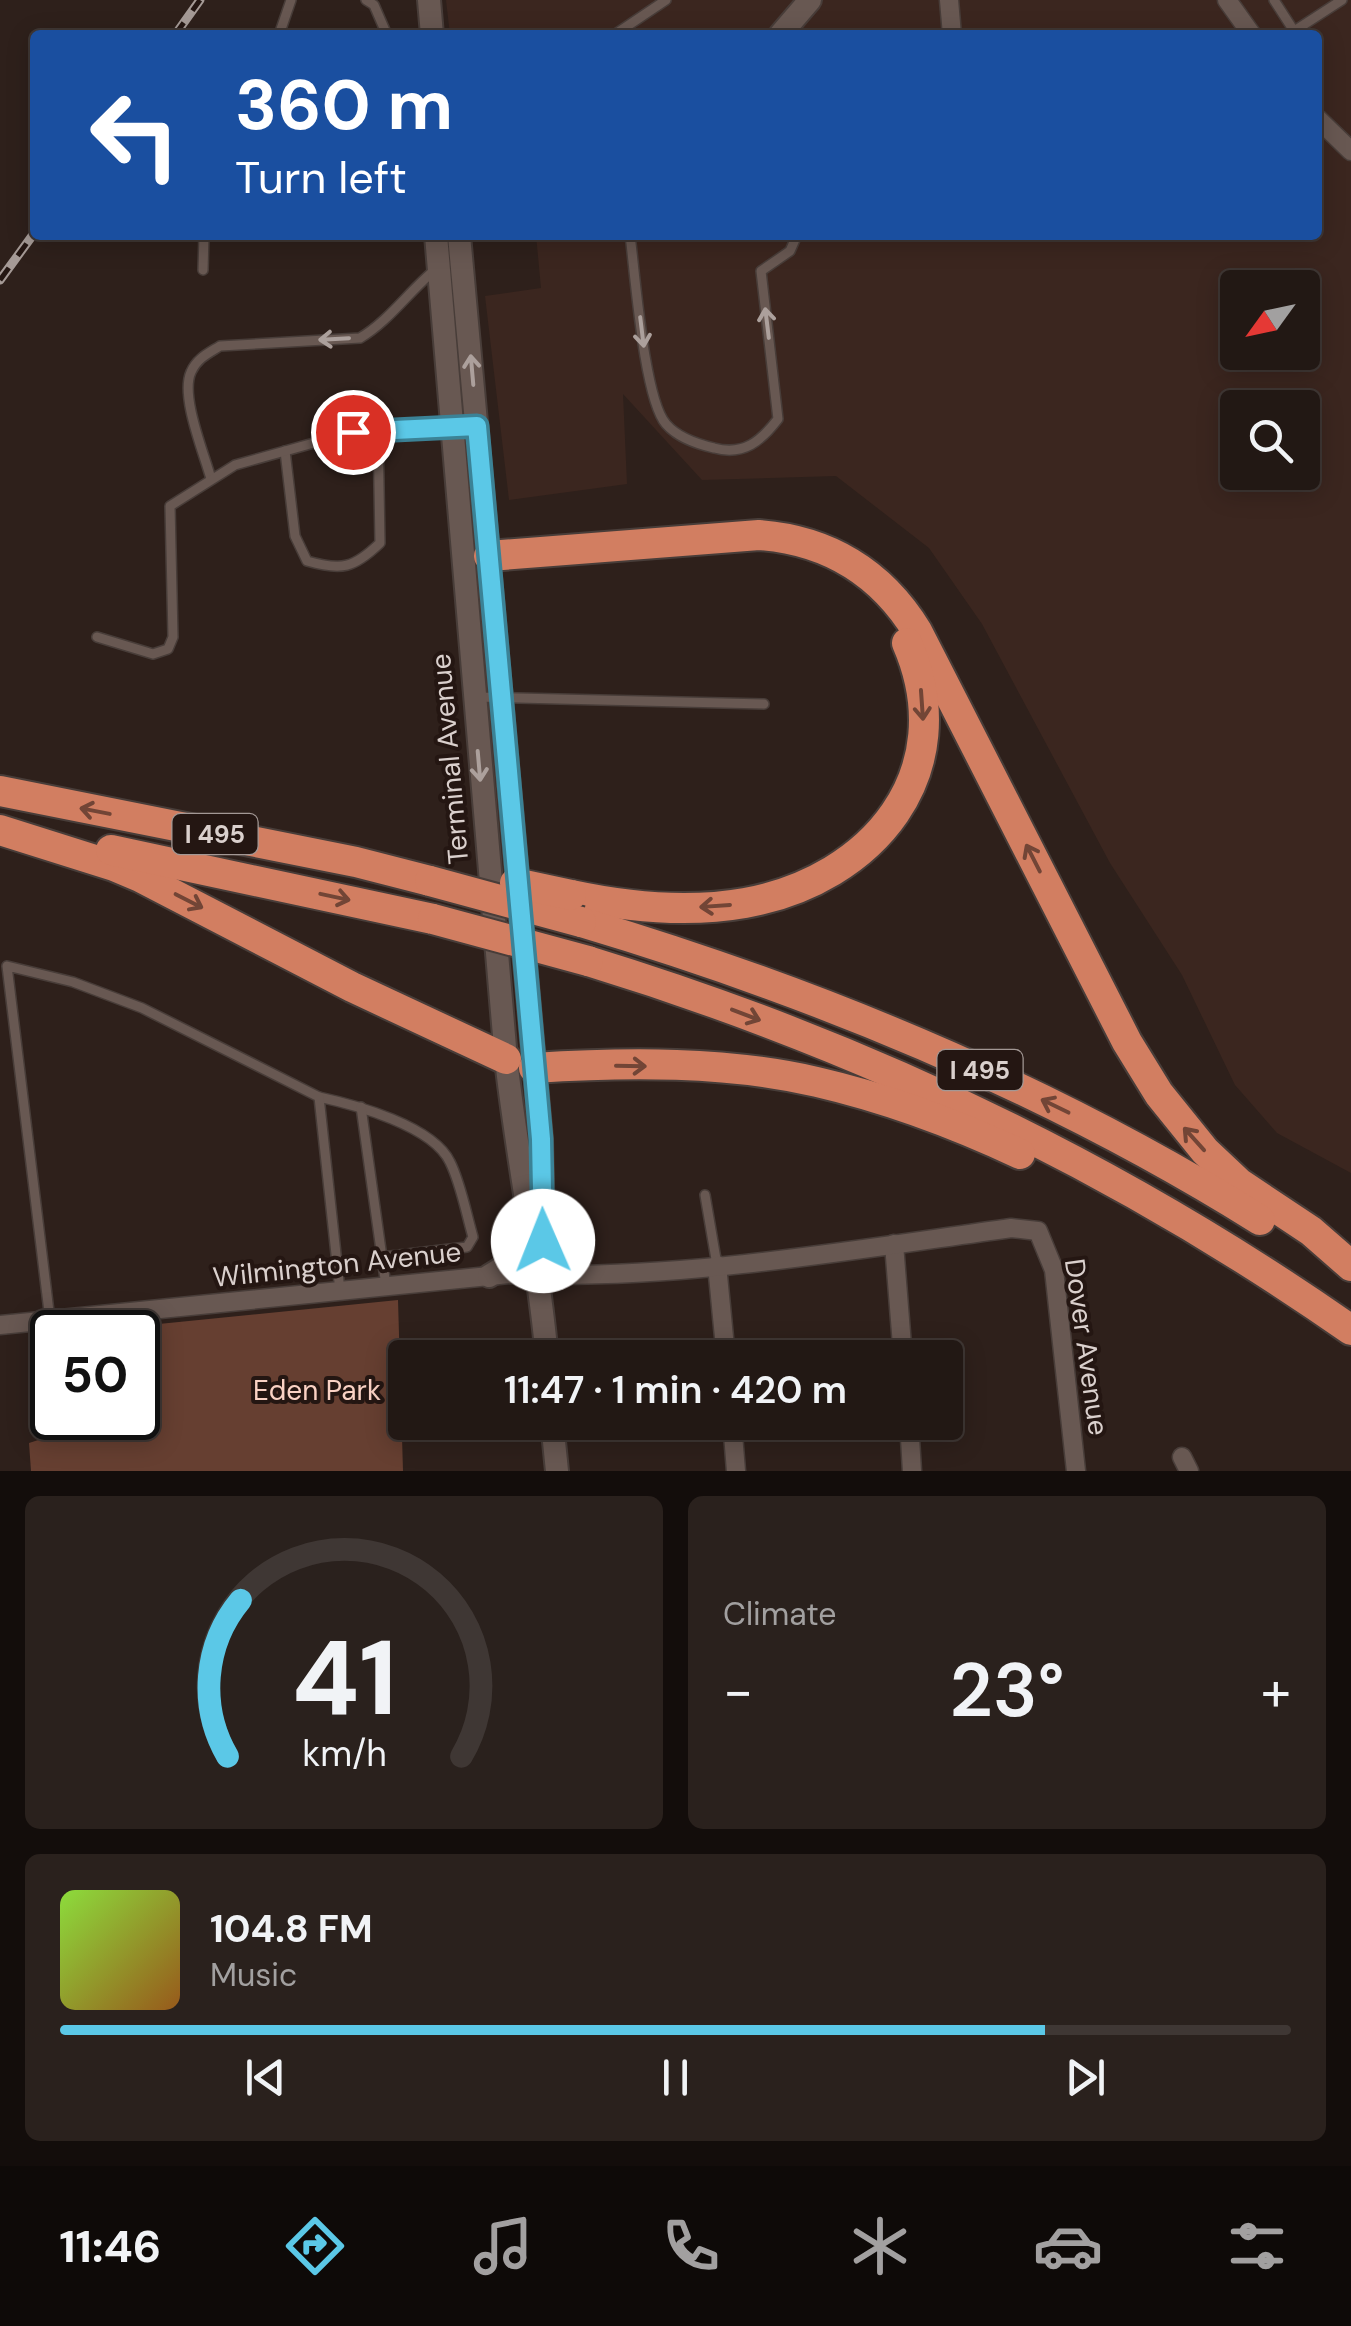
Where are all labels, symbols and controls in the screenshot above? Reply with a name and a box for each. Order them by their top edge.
text: 360 m [235,60,453,151]
icon: left [70,70,200,200]
text: Turn left [235,148,407,207]
north arrow [1220,270,1320,370]
map controls [1220,270,1320,490]
one-way arrow [757,307,776,339]
one-way arrow [633,315,652,347]
one-way arrow [318,330,350,349]
one-way arrow [462,354,481,386]
pin [311,390,396,475]
button: search [1220,390,1320,490]
icon: arrive [326,405,381,460]
street label: Terminal Avenue [422,652,477,866]
one-way arrow [913,688,932,720]
one-way arrow [470,749,489,782]
one-way arrow [80,800,112,819]
road number: I 495 [172,814,258,854]
one-way arrow [1023,844,1042,874]
one-way arrow [318,889,350,908]
one-way arrow [174,892,203,911]
one-way arrow [699,896,731,915]
one-way arrow [730,1007,761,1025]
road number: I 495 [938,1050,1022,1090]
one-way arrow [615,1057,647,1076]
one-way arrow [1041,1096,1070,1115]
one-way arrow [1183,1127,1206,1152]
position arrow [491,1189,595,1293]
street label: Wilmington Avenue [211,1233,463,1296]
street label: Dover Avenue [1056,1256,1117,1438]
speed limit sign: 50 [30,1310,160,1440]
text: 11:47 · 1 min · 420 m [504,1365,847,1415]
park label: Eden Park [253,1372,381,1409]
text: Climate [723,1593,837,1635]
text: 41 [291,1611,397,1746]
text: 23° [950,1642,1064,1739]
text: − [723,1655,753,1727]
text: + [1261,1655,1291,1727]
text: km/h [302,1731,386,1777]
text: 104.8 FM [210,1904,373,1954]
text: Music [210,1954,297,1996]
icon: previous [238,2050,293,2105]
icon: pause [648,2050,703,2105]
icon: next [1058,2050,1113,2105]
icon: directions [280,2211,350,2281]
icon: music [468,2211,538,2281]
icon: phone [656,2211,726,2281]
icon: climate [845,2211,915,2281]
icon: car [1033,2211,1103,2281]
icon: filters [1222,2211,1292,2281]
text: 11:46 [59,2217,161,2276]

